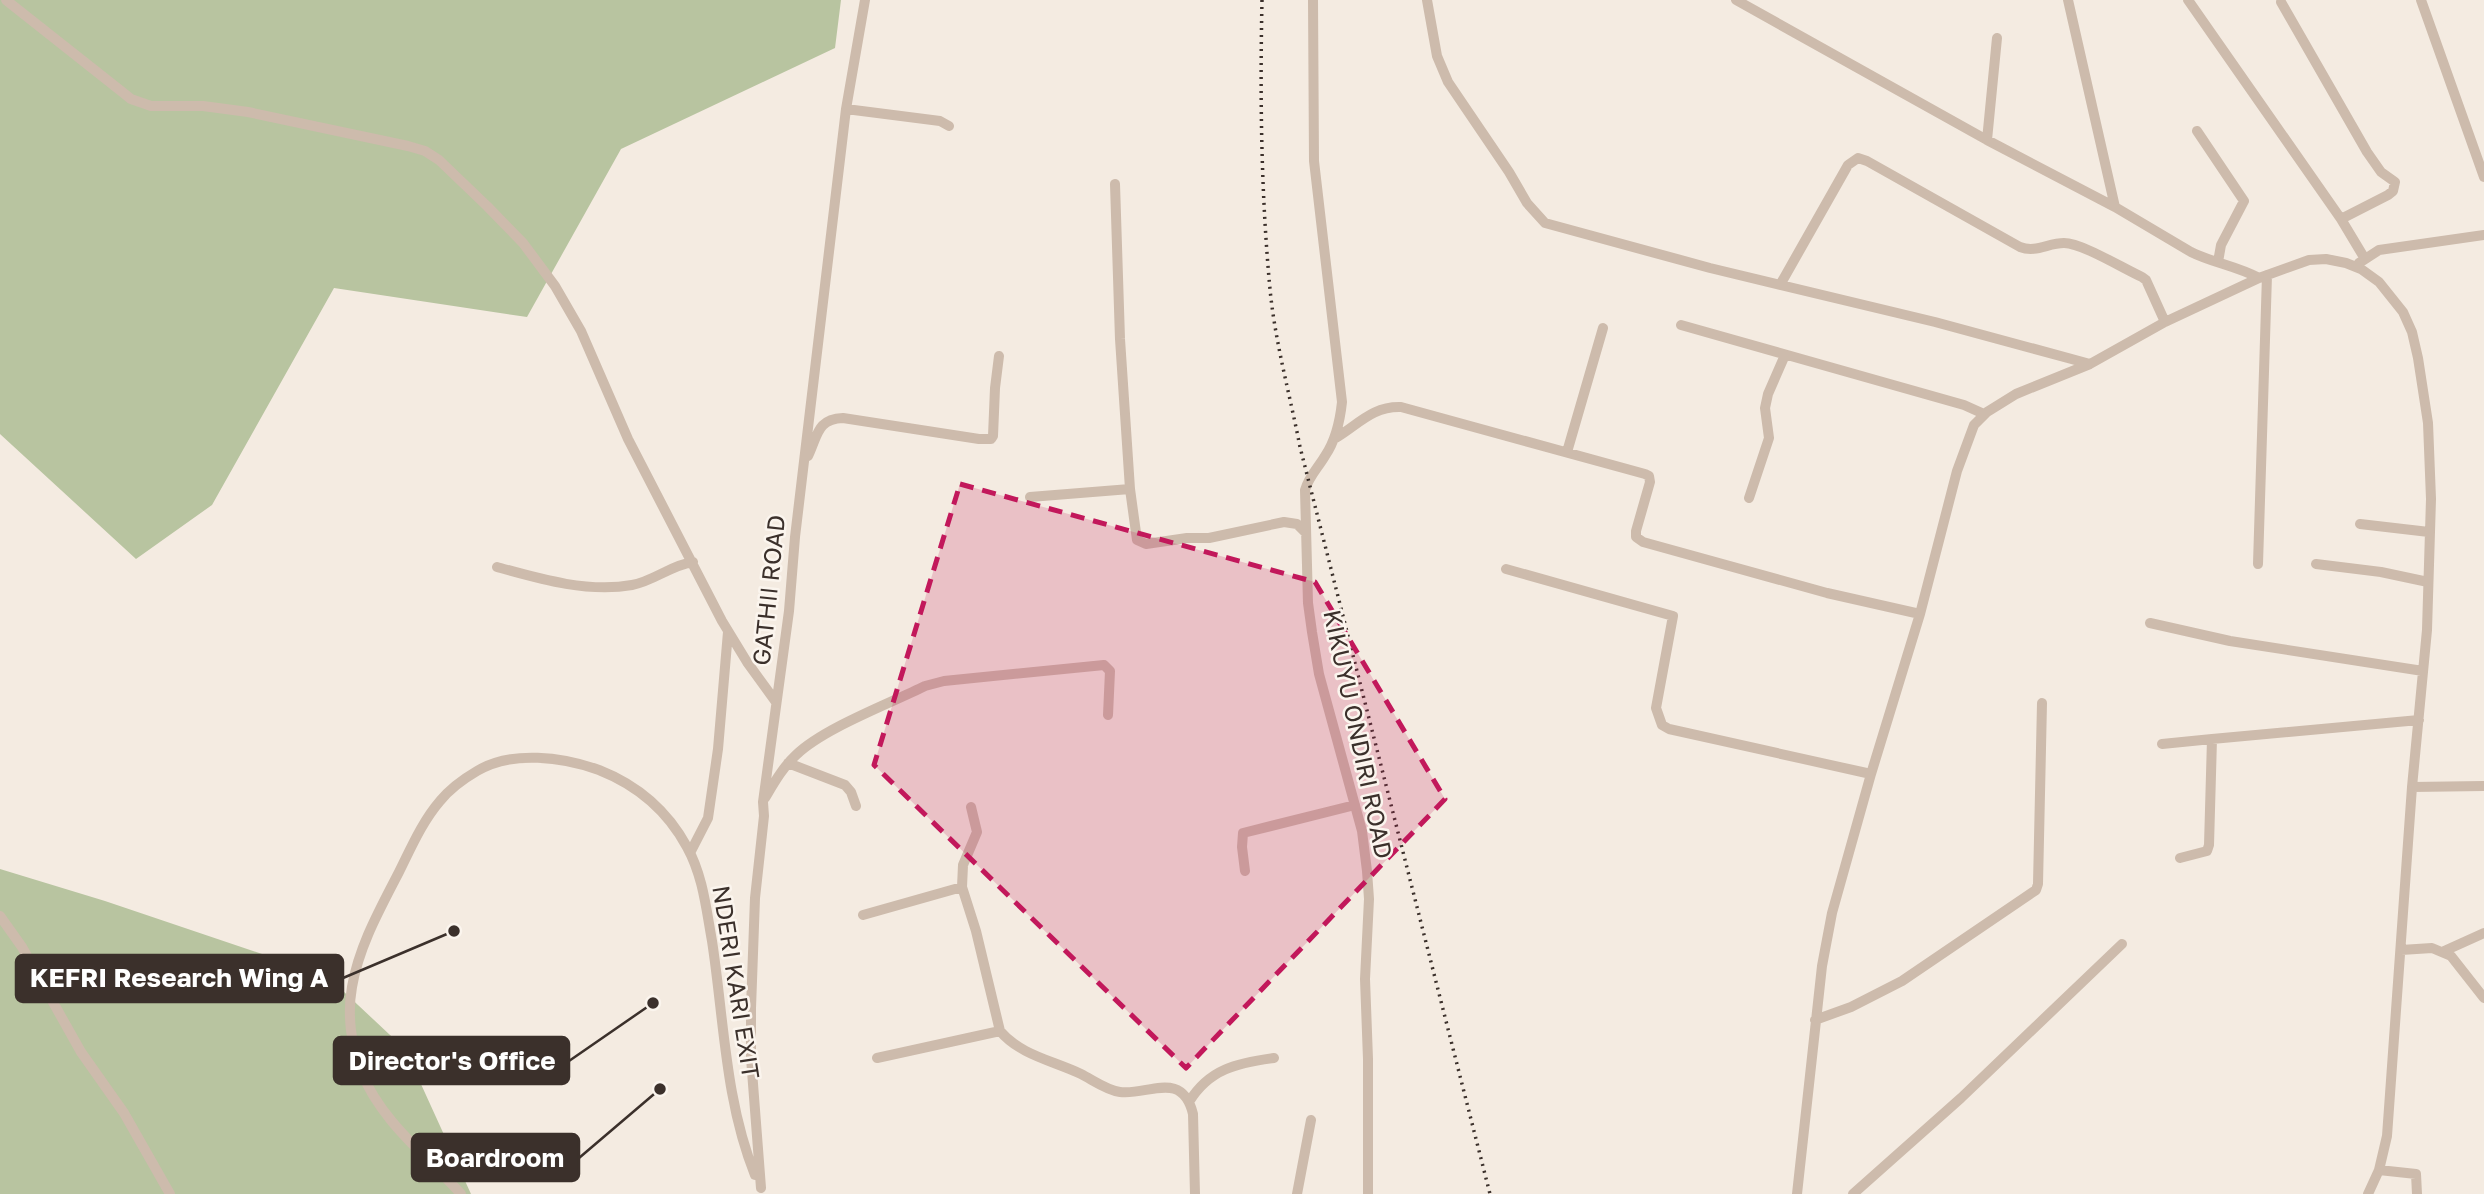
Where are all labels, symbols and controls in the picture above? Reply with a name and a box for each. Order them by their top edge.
street label: GATHII ROAD [746,513,790,667]
street label: KIKUYU ONDIRI ROAD [1318,607,1400,861]
street label: NDERI KARI EXIT [707,883,767,1081]
callout: KEFRI Research Wing A [16,955,343,1002]
text: KEFRI Research Wing A [30,962,329,993]
callout: Director's Office [334,1037,569,1084]
text: Director's Office [349,1045,556,1076]
callout: Boardroom [412,1134,579,1181]
text: Boardroom [426,1142,564,1173]

